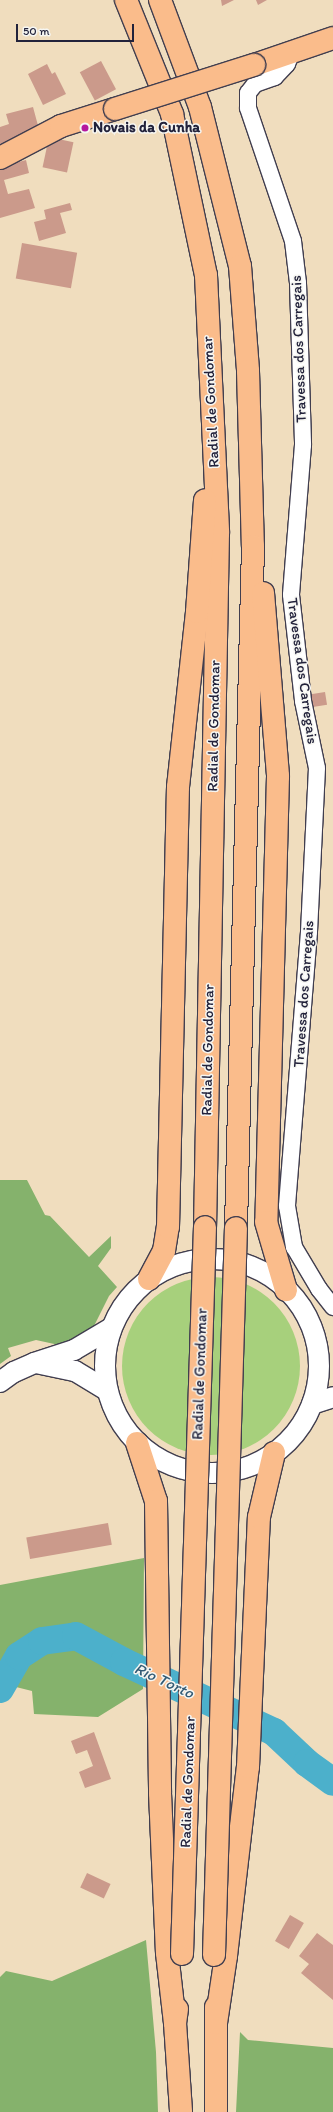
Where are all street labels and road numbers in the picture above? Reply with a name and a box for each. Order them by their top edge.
street label: Travessa dos Carregais [287,275,311,423]
street label: Radial de Gondomar [199,336,223,468]
street label: Travessa dos Carregais [283,596,321,746]
street label: Radial de Gondomar [204,660,224,792]
street label: Travessa dos Carregais [290,920,318,1068]
street label: Radial de Gondomar [198,984,218,1116]
street label: Radial de Gondomar [189,1308,211,1440]
street label: Radial de Gondomar [177,1716,199,1848]

